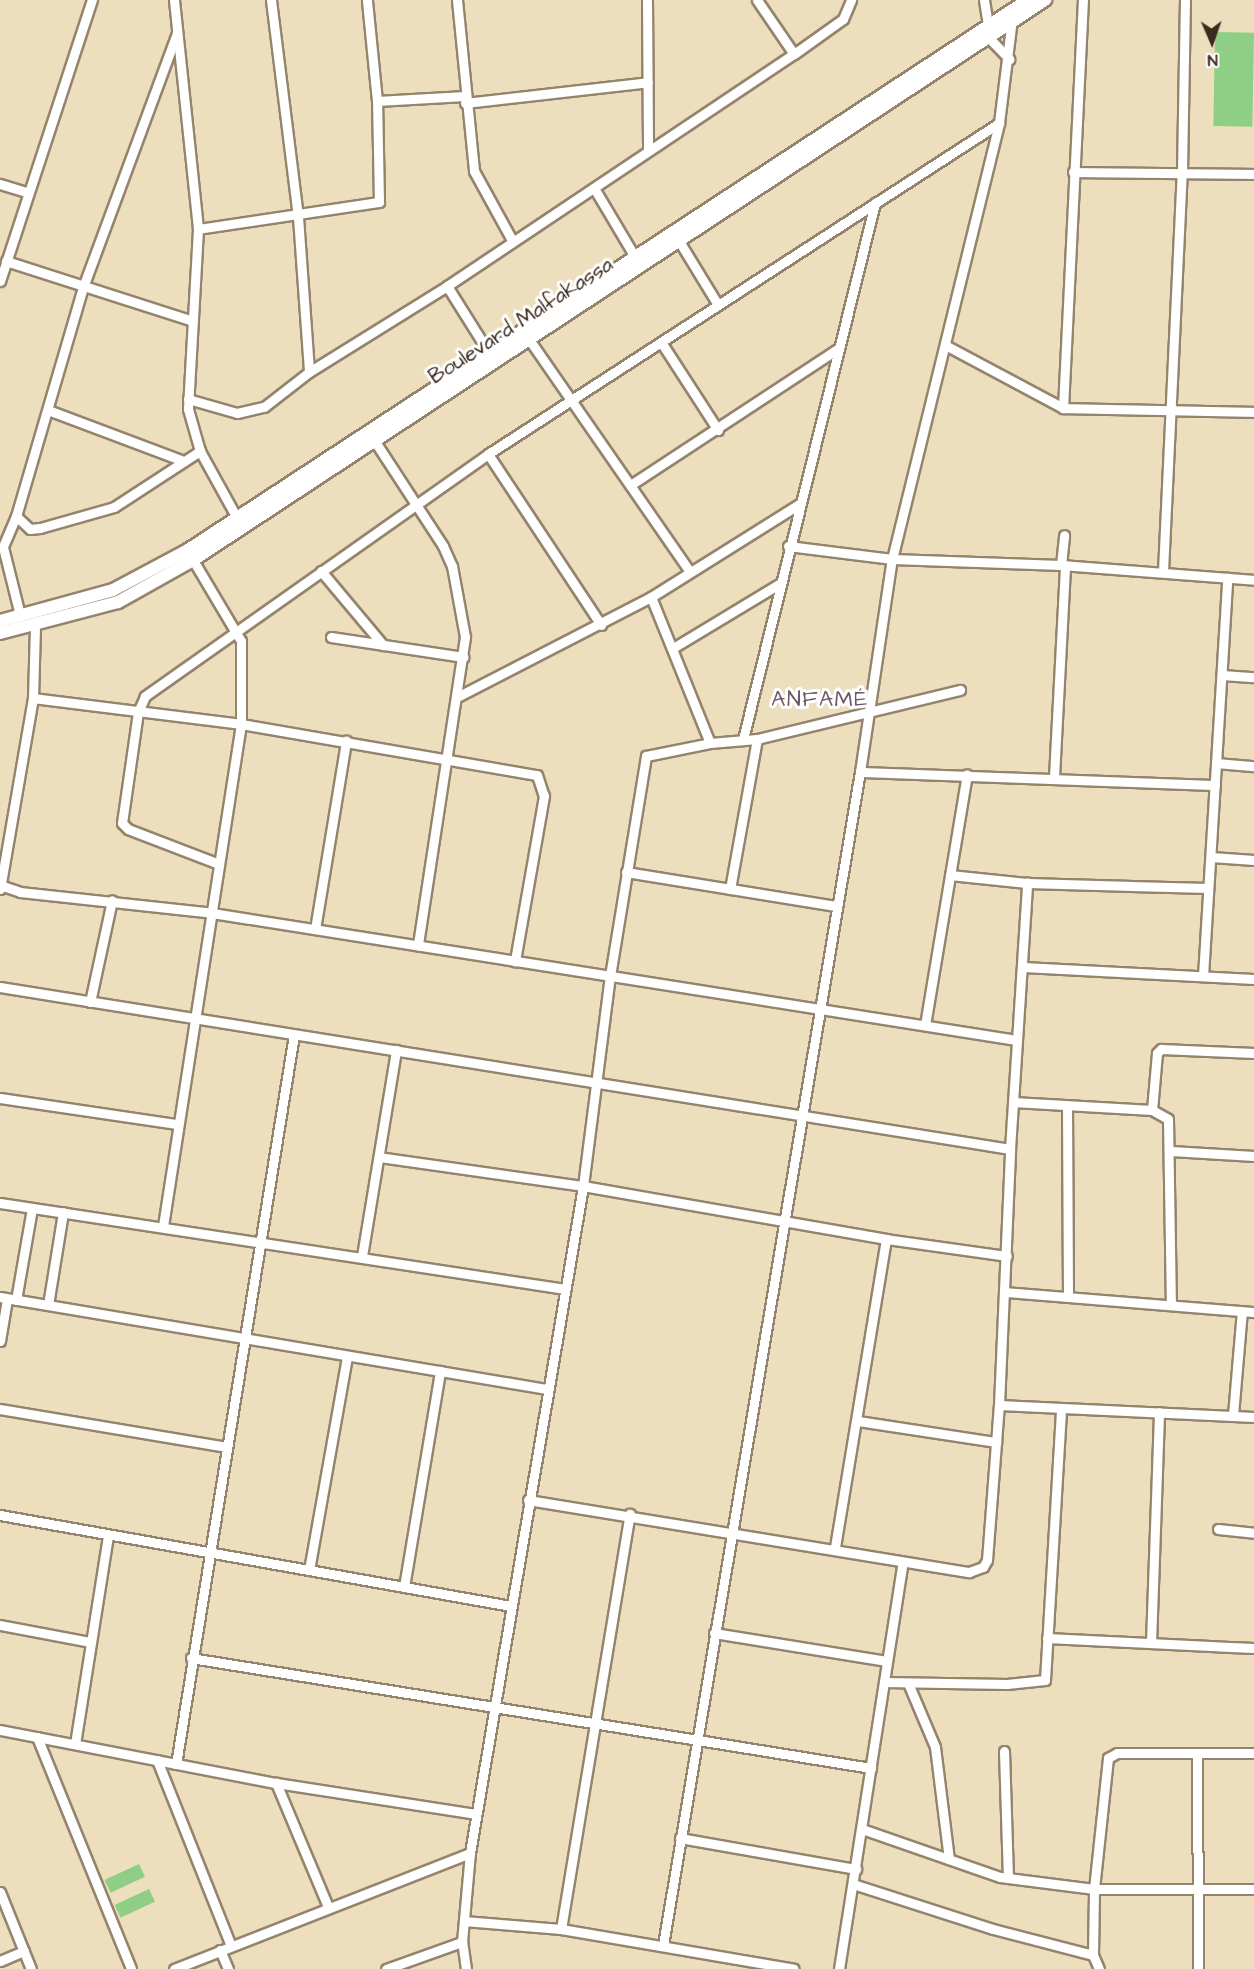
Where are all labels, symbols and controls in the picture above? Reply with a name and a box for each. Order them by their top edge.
north arrow [1182,12,1242,72]
text: N [1207,49,1218,71]
street label: Boulevard Malfakassa [424,252,618,390]
district label: ANFAMÉ [771,687,869,713]

